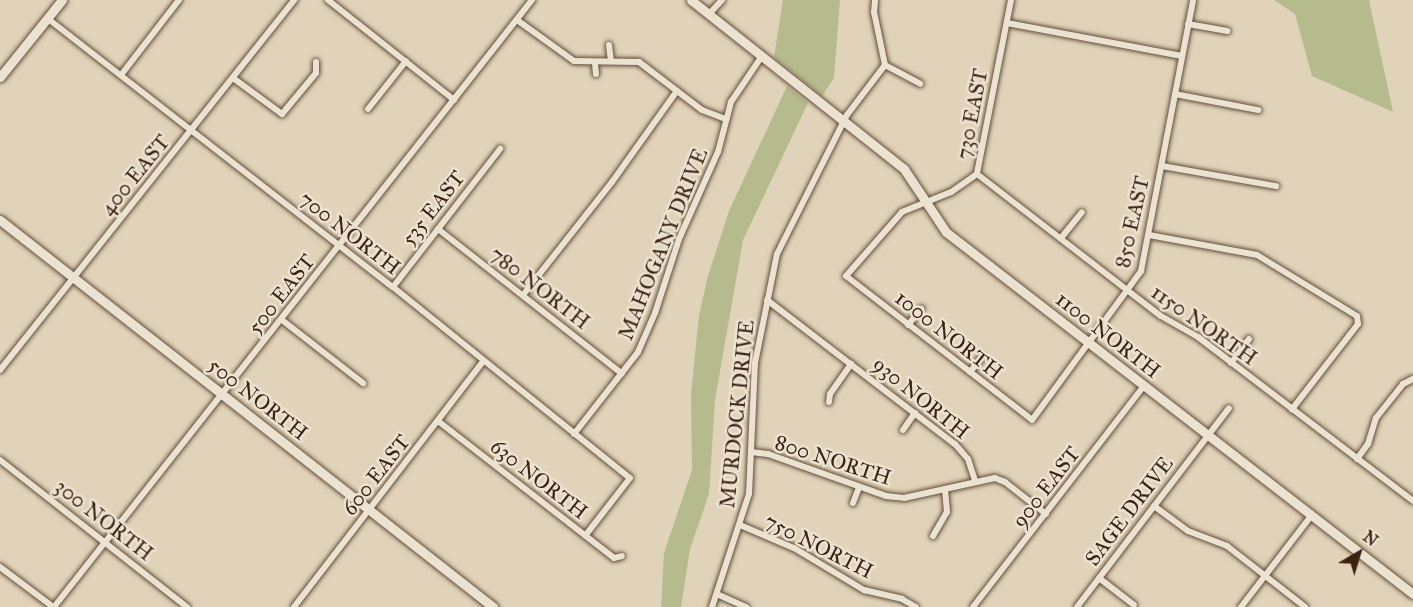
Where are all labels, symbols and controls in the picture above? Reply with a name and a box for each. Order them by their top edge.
street label: 730 EAST [951,66,993,162]
street label: 400 EAST [95,130,175,220]
street label: MAHOGANY DRIVE [613,144,713,344]
street label: 535 EAST [396,166,470,250]
street label: 850 EAST [1109,174,1155,270]
street label: 700 NORTH [295,186,405,280]
street label: 780 NORTH [485,241,595,335]
street label: 500 EAST [242,249,320,339]
street label: 1150 NORTH [1146,279,1262,371]
street label: 1000 NORTH [890,285,1008,385]
street label: 1100 NORTH [1051,286,1165,384]
street label: MURDOCK DRIVE [715,319,759,509]
street label: 930 NORTH [868,351,974,445]
street label: 500 NORTH [203,352,313,446]
street label: 800 NORTH [772,429,894,491]
street label: 600 EAST [337,430,415,520]
street label: 630 NORTH [485,433,593,525]
street label: 900 EAST [1007,441,1085,533]
street label: SAGE DRIVE [1080,451,1178,571]
street label: 300 NORTH [50,474,158,566]
street label: 750 NORTH [761,508,877,584]
north arrow [1329,523,1389,583]
text: N [1359,527,1382,550]

